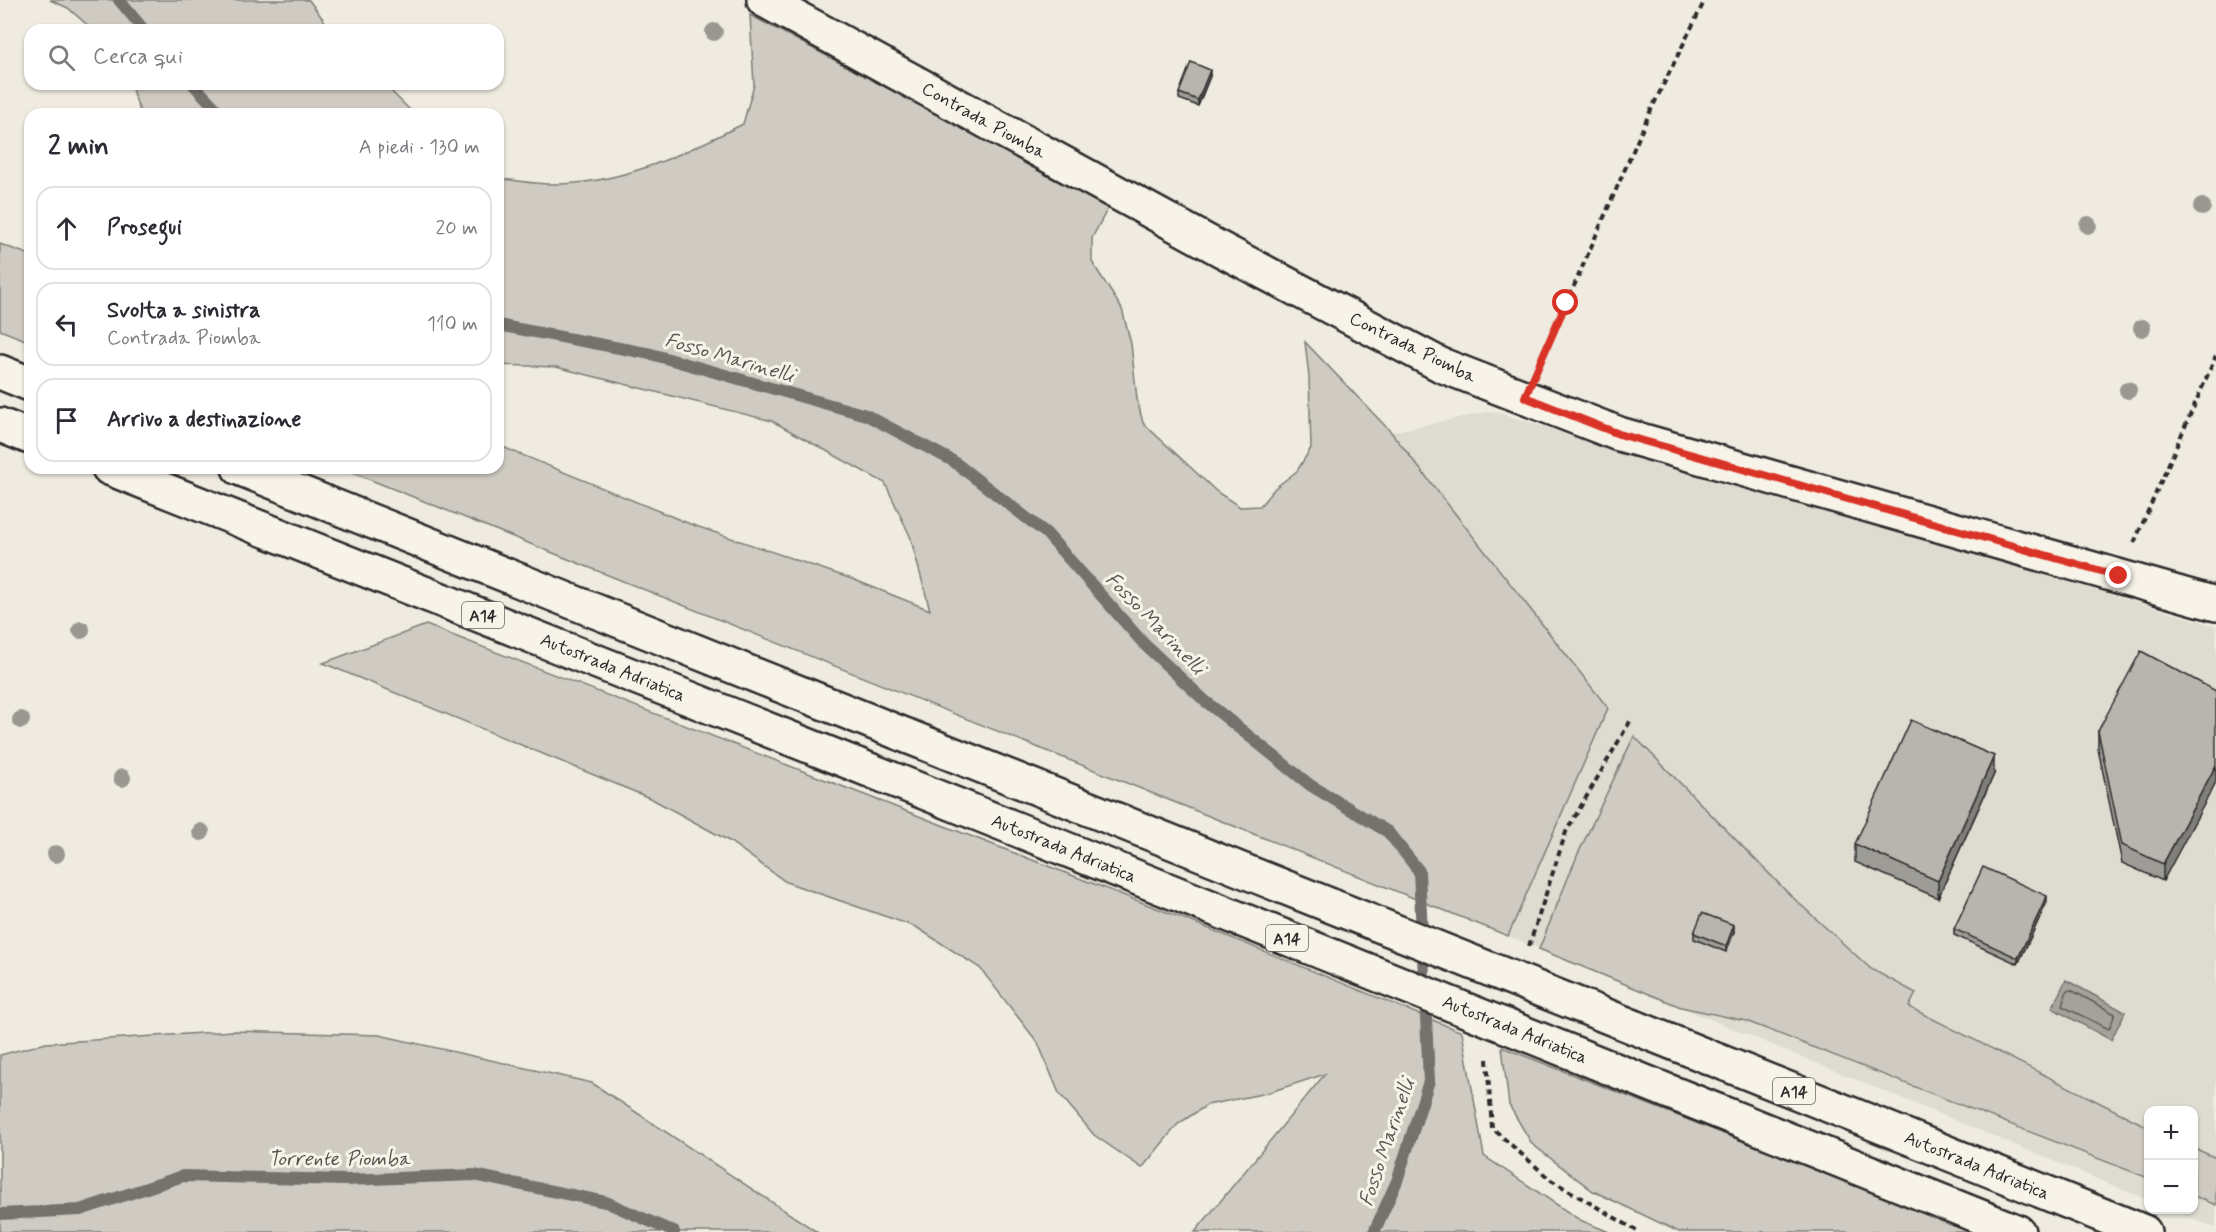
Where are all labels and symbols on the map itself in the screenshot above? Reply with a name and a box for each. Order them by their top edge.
street label: Contrada Piomba [917,77,1050,165]
route start [1552,289,1578,315]
street label: Contrada Piomba [1345,307,1480,389]
water label: Fosso Marinelli [662,327,801,391]
route end [2105,562,2131,588]
water label: Fosso Marinelli [1099,567,1213,684]
road number: A14 [462,602,504,628]
street label: Autostrada Adriatica [537,628,689,708]
street label: Autostrada Adriatica [988,809,1140,889]
road number: A14 [1266,925,1308,951]
street label: Autostrada Adriatica [1439,990,1591,1070]
water label: Fosso Marinelli [1353,1072,1423,1210]
road number: A14 [1773,1078,1815,1104]
street label: Autostrada Adriatica [1901,1126,2053,1206]
water label: Torrente Piomba [268,1146,411,1173]

